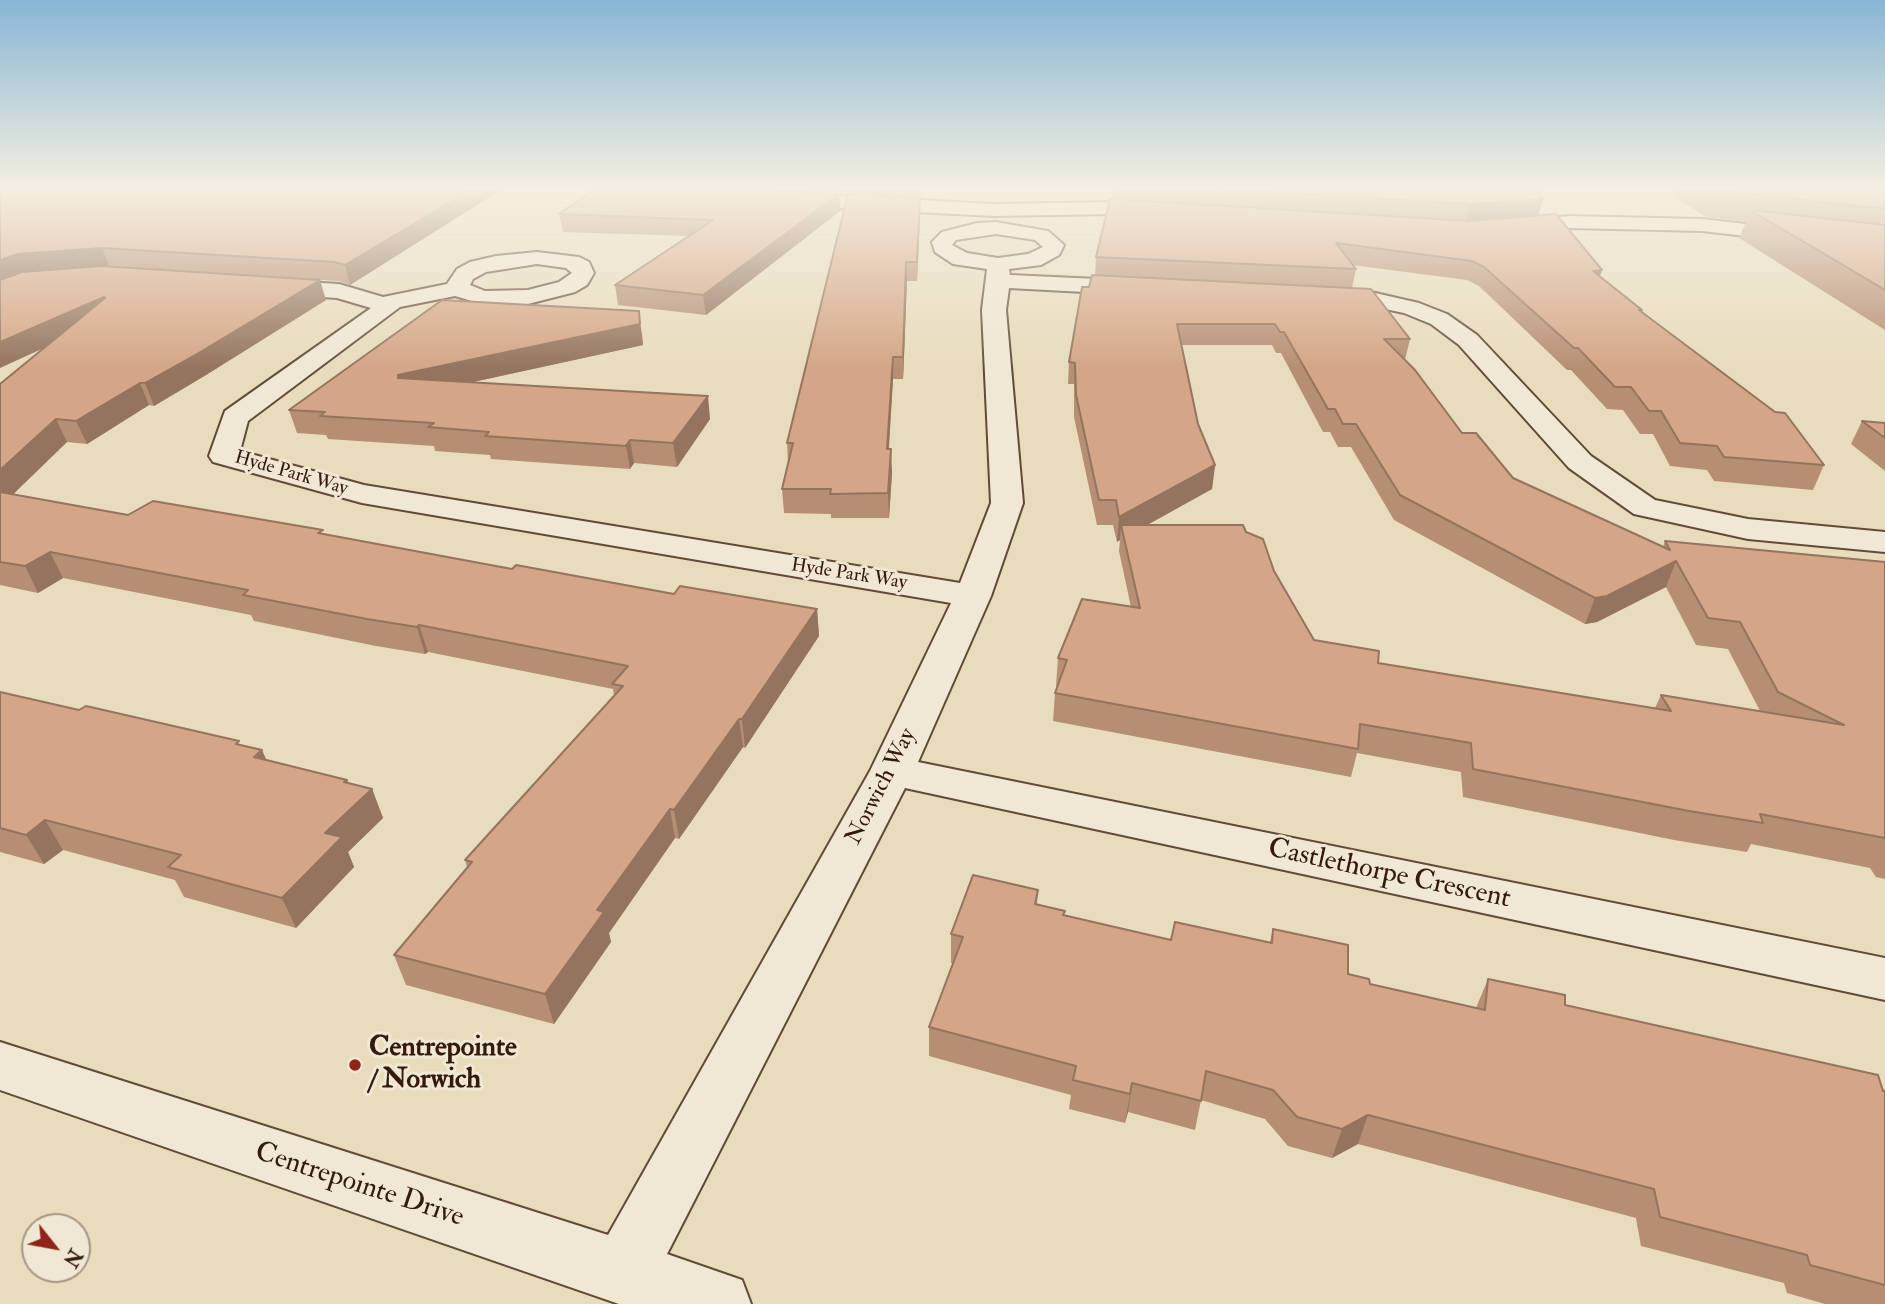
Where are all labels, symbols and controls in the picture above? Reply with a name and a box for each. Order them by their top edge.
street label: Hyde Park Way [232,447,350,501]
street label: Hyde Park Way [789,555,909,595]
street label: Norwich Way [841,724,923,850]
street label: Castlethorpe Crescent [1265,833,1513,917]
place label: Centrepointe / Norwich [369,1032,517,1098]
marker: Centrepointe / Norwich [347,1057,363,1073]
street label: Centrepointe Drive [250,1136,468,1236]
north arrow [21,1213,91,1283]
text: N [58,1244,87,1271]

